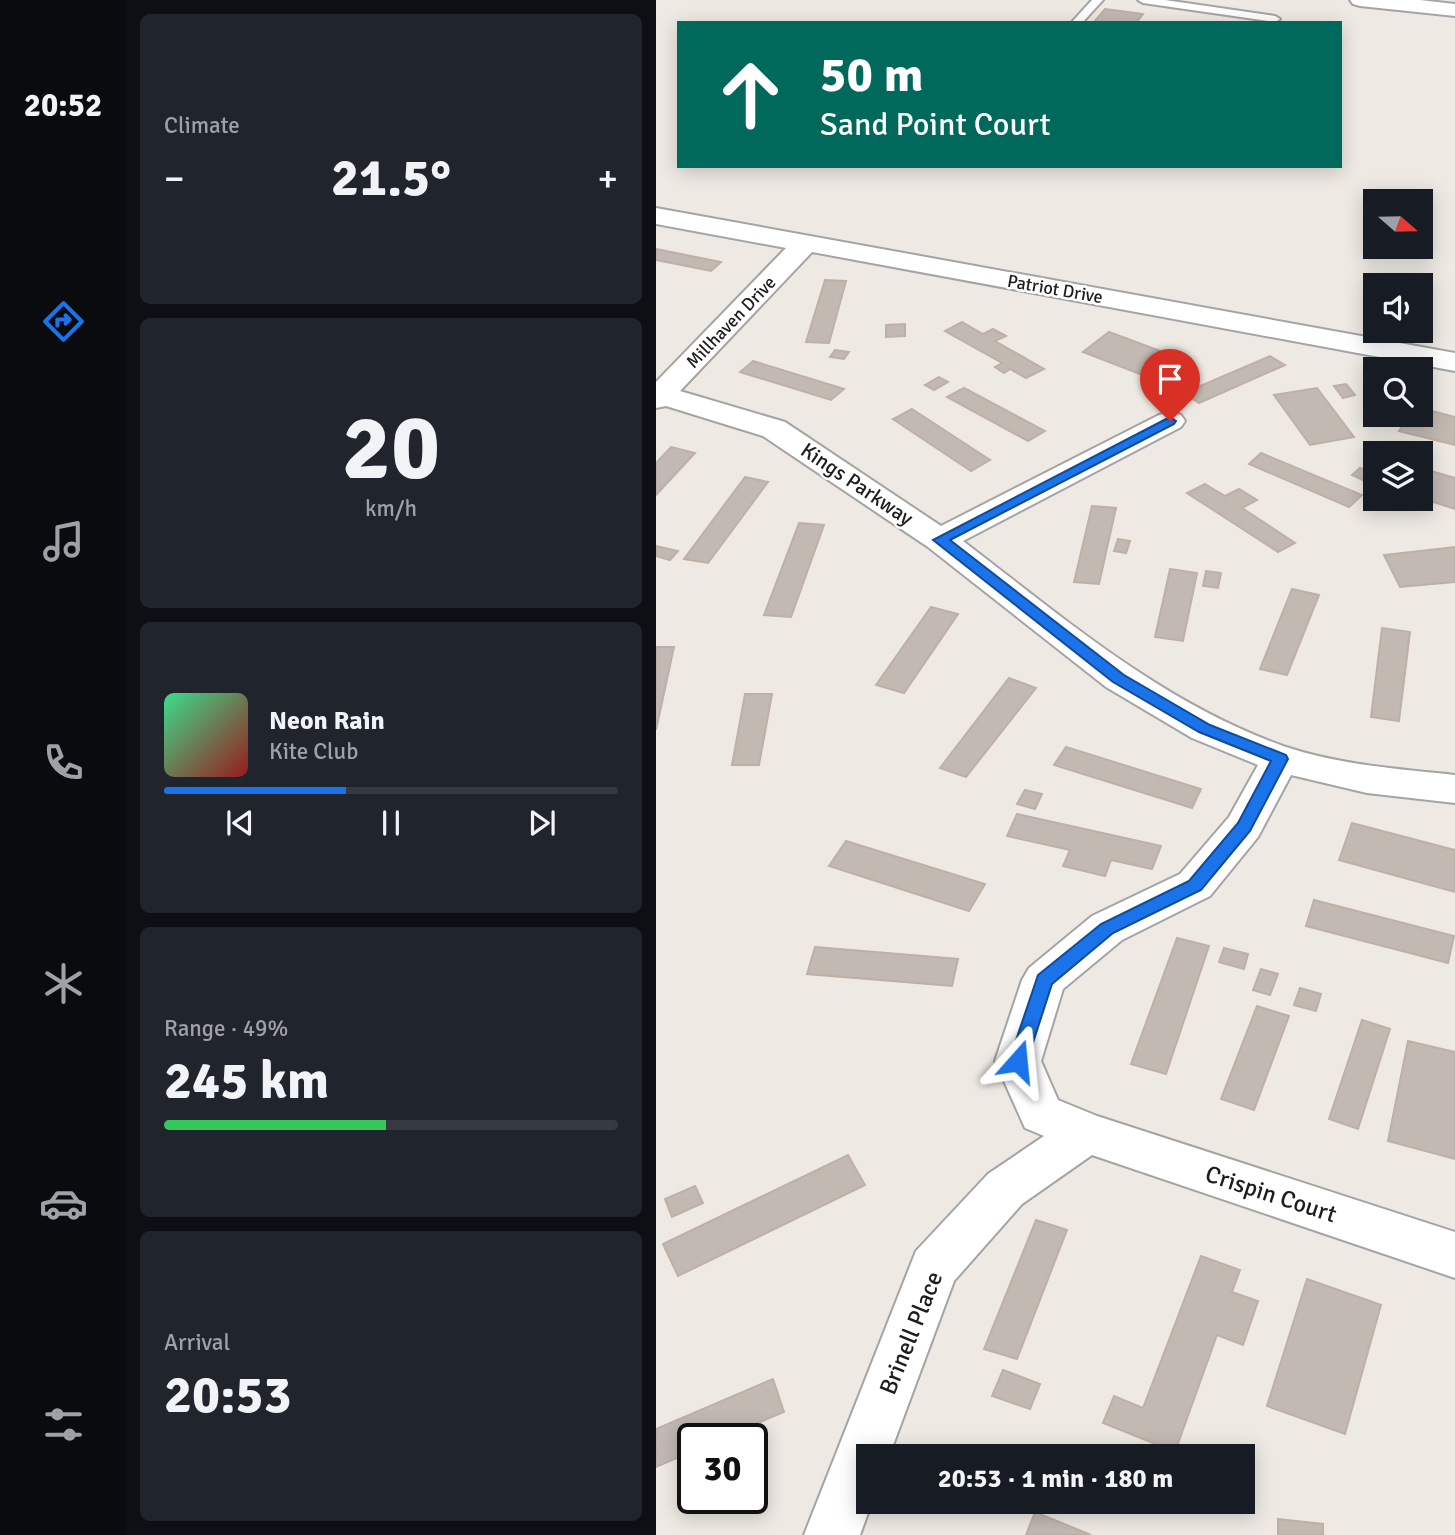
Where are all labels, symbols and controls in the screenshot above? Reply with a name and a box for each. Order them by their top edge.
text: 50 m [820,45,923,105]
icon: ahead [705,49,796,140]
text: 20:52 [24,86,102,125]
text: Sand Point Court [820,105,1051,144]
text: Climate [164,111,240,140]
text: 21.5° [331,146,451,210]
text: − [164,155,185,202]
text: + [597,155,618,202]
north arrow [1363,189,1433,259]
map controls [1363,189,1433,511]
street label: Patriot Drive [1006,270,1104,308]
street label: Millhaven Drive [682,271,780,373]
button: sound [1363,273,1433,343]
icon: directions [39,297,88,346]
pin [1140,349,1200,421]
button: search [1363,357,1433,427]
icon: arrive [1151,360,1189,398]
text: 20 [342,392,440,505]
street label: Kings Parkway [796,437,918,531]
button: layers [1363,441,1433,511]
text: km/h [365,494,417,523]
icon: music [39,517,88,566]
text: Neon Rain [269,705,385,737]
text: Kite Club [269,737,358,766]
icon: phone [39,738,88,787]
icon: previous [221,804,259,842]
icon: pause [372,804,410,842]
icon: next [523,804,561,842]
icon: climate [39,959,88,1008]
text: Range · 49% [164,1014,288,1043]
position arrow [981,1024,1055,1098]
text: 245 km [164,1049,329,1113]
street label: Crispin Court [1202,1159,1340,1229]
icon: car [39,1179,88,1228]
street label: Brinell Place [873,1267,949,1399]
text: Arrival [164,1328,230,1357]
text: 20:53 [164,1363,292,1427]
icon: filters [39,1400,88,1449]
speed limit sign: 30 [677,1423,768,1514]
text: 20:53 · 1 min · 180 m [938,1463,1173,1495]

